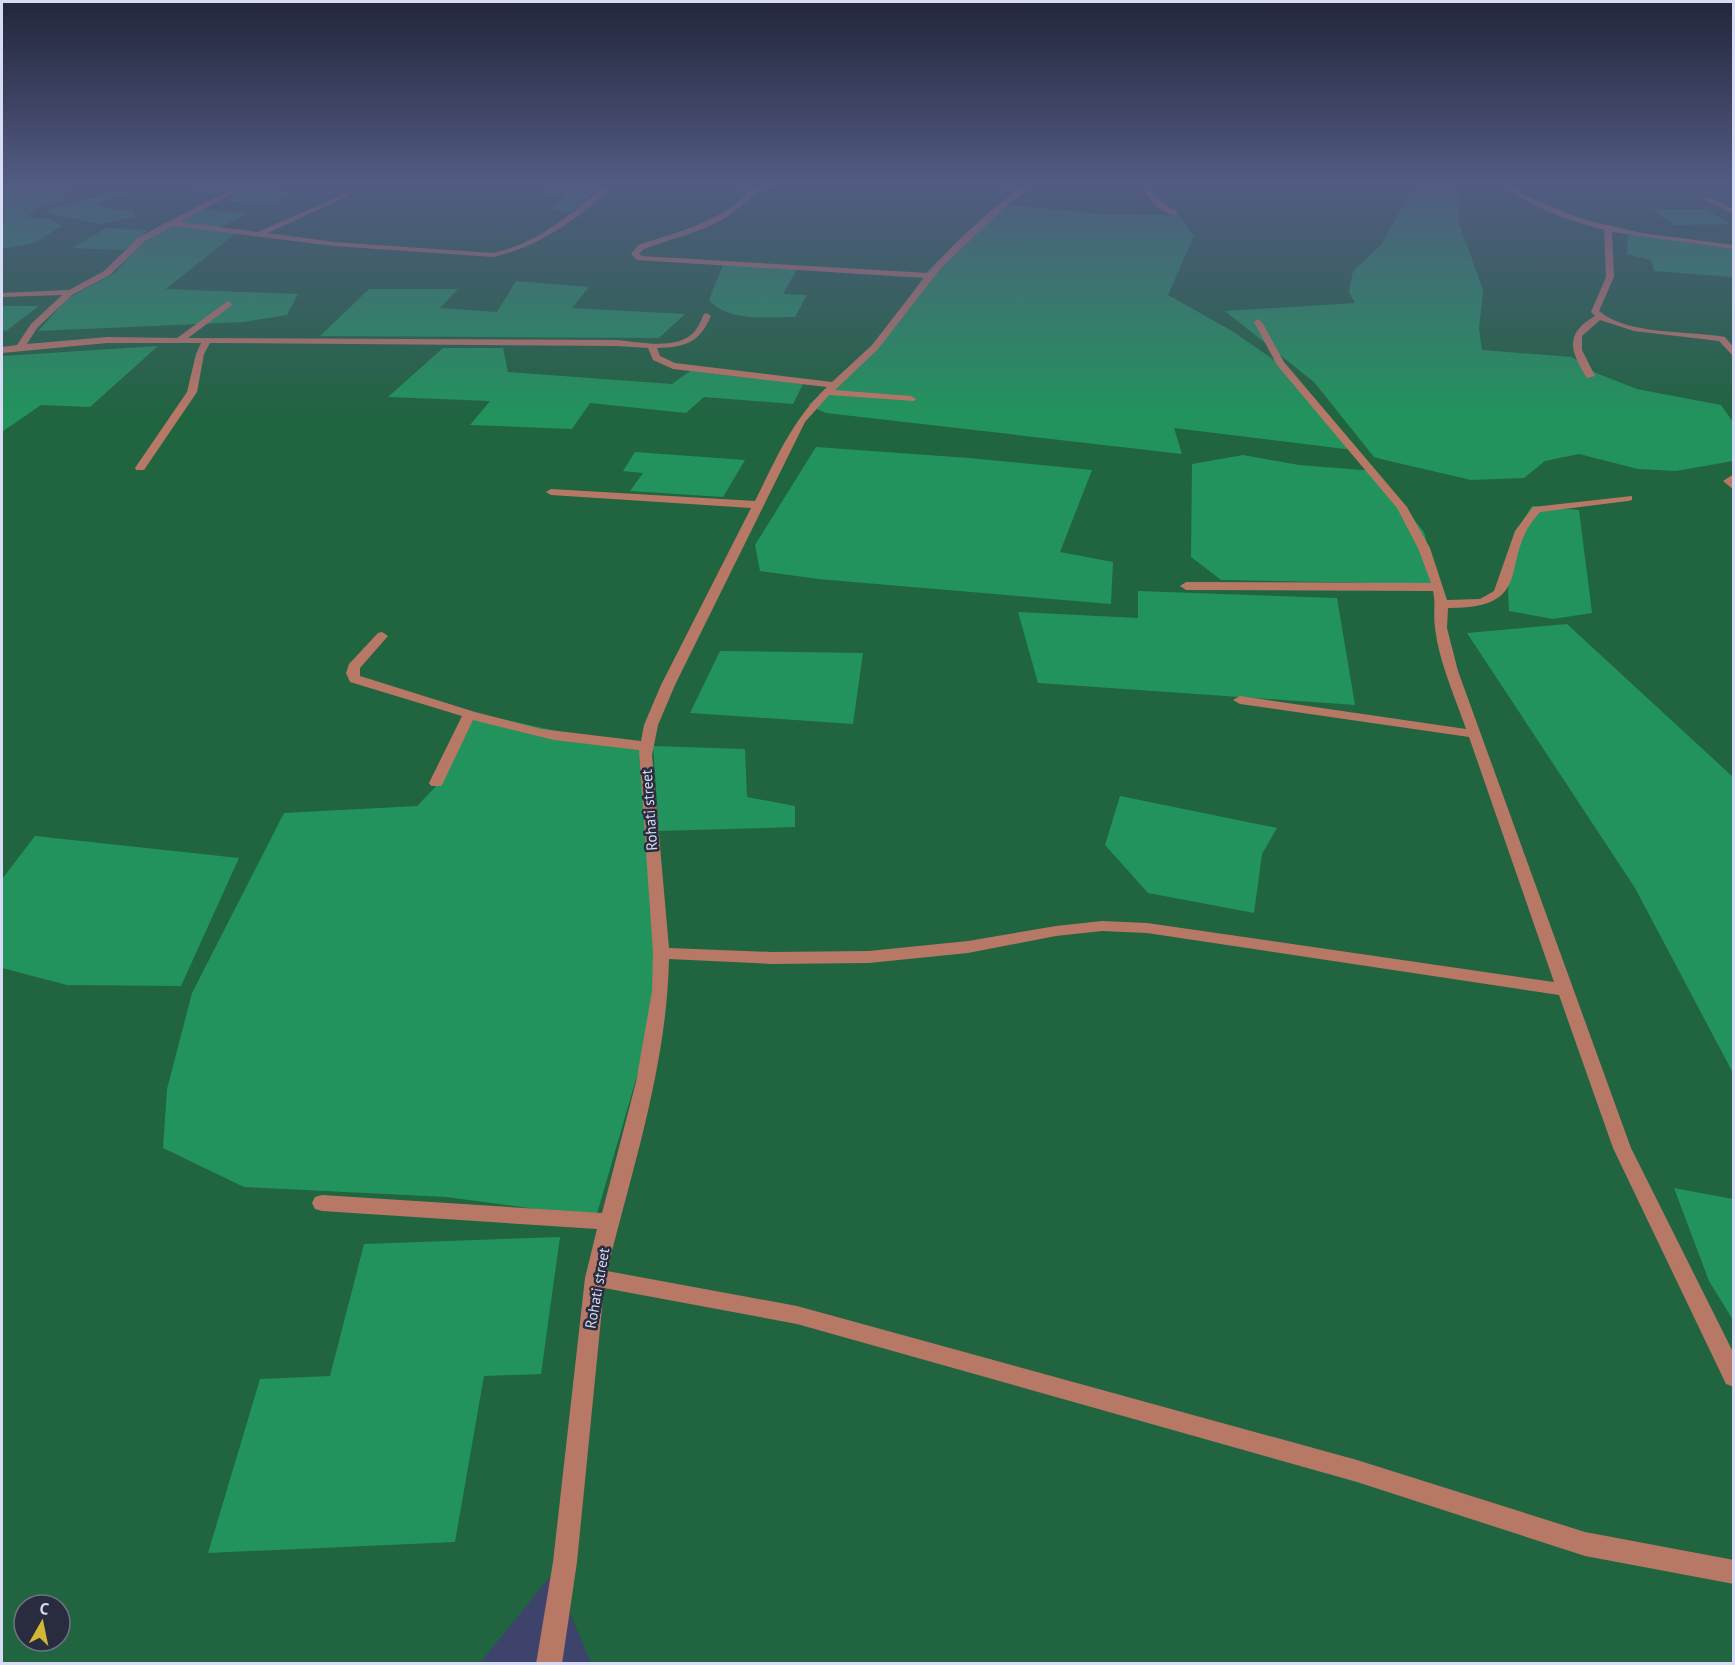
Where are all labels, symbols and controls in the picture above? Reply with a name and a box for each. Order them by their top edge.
street label: Rohati street [637,769,661,851]
street label: Rohati street [581,1246,613,1330]
north arrow [12,1593,72,1653]
text: С [38,1598,50,1619]

